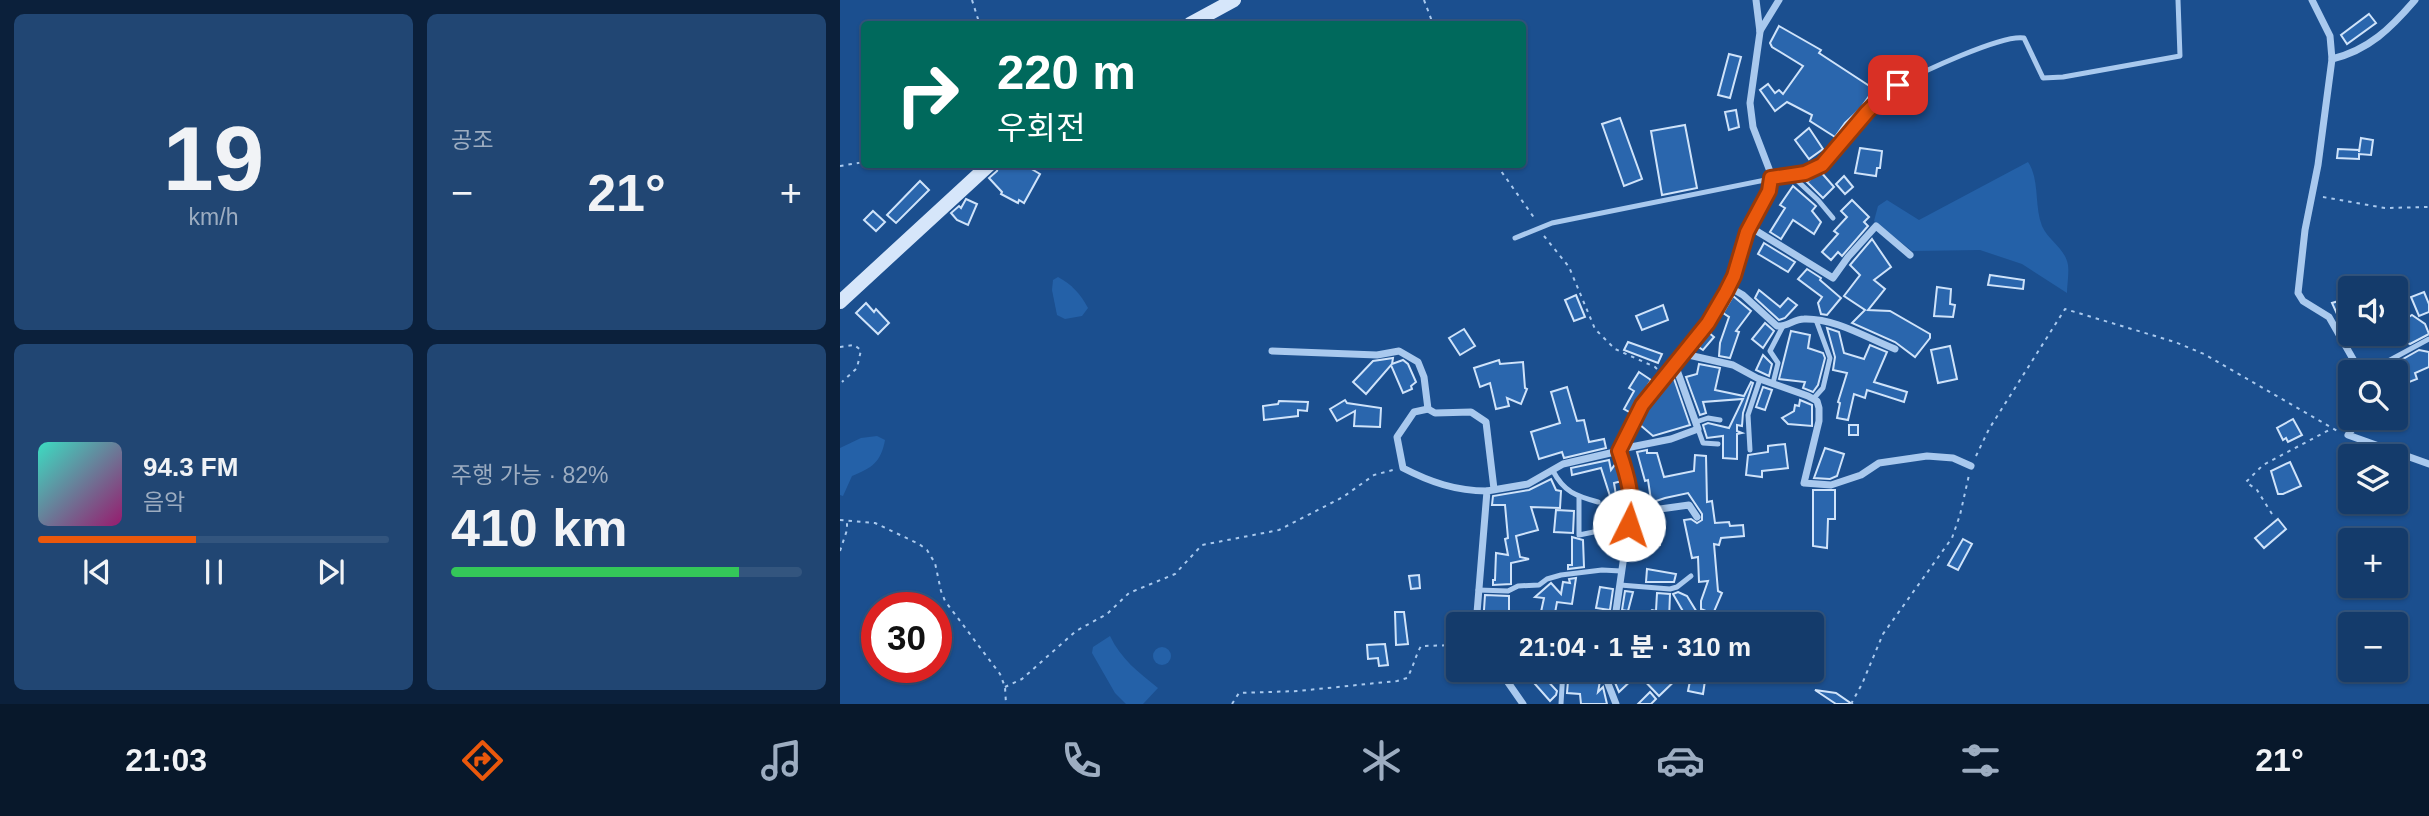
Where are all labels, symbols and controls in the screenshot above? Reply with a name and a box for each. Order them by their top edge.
text: 220 m [997,45,1136,99]
icon: right [882,49,973,140]
pin [1868,55,1928,115]
icon: arrive [1879,66,1917,104]
text: 19 [163,108,264,209]
text: 우회전 [997,110,1085,146]
text: 공조 [451,127,493,153]
text: 21° [587,164,666,222]
text: − [451,172,473,214]
text: + [780,172,802,214]
text: km/h [189,204,238,230]
map controls [2338,276,2408,682]
button: sound [2338,276,2408,346]
button: search [2338,360,2408,430]
button: layers [2338,444,2408,514]
text: 94.3 FM [143,452,238,482]
text: 주행 가능 · 82% [451,462,609,488]
position arrow [1592,488,1666,562]
text: 음악 [143,489,185,515]
text: 410 km [451,499,627,557]
button: + [2338,528,2408,598]
icon: previous [78,553,116,591]
icon: pause [195,553,233,591]
icon: next [312,553,350,591]
speed limit sign: 30 [861,592,952,683]
button: − [2338,612,2408,682]
text: 21:04 · 1 분 · 310 m [1519,632,1751,662]
icon: directions [458,736,507,785]
icon: music [757,736,806,785]
icon: phone [1057,736,1106,785]
icon: climate [1357,736,1406,785]
icon: car [1656,736,1705,785]
icon: filters [1956,736,2005,785]
text: 21:03 [125,742,207,778]
text: 21° [2255,742,2304,778]

